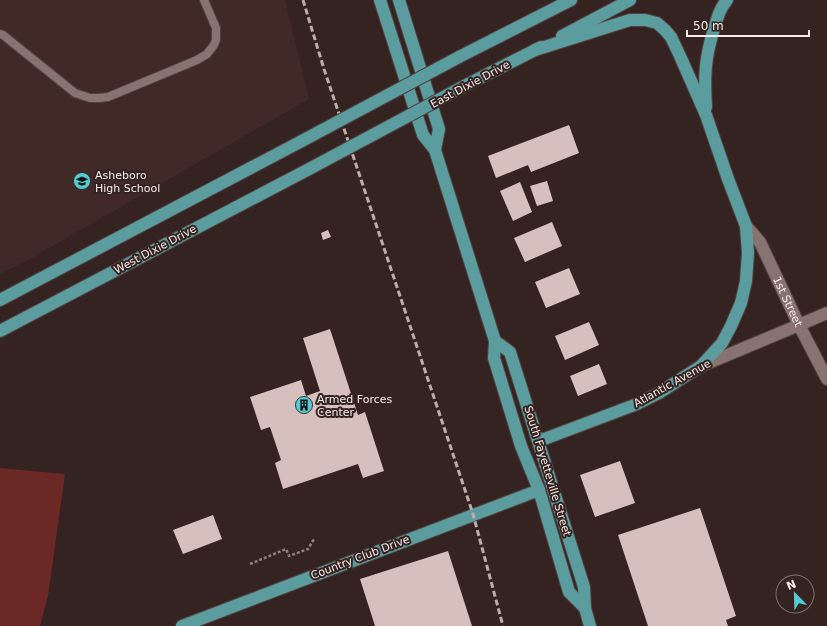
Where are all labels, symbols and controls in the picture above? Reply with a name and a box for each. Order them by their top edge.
scale bar [687,12,809,38]
text: 50 m [693,19,724,33]
street label: East Dixie Drive [428,58,512,111]
place label: Asheboro High School [95,169,160,195]
school or university icon: Asheboro High School [72,171,92,191]
street label: West Dixie Drive [112,222,199,277]
street label: 1st Street [770,274,805,330]
street label: Atlantic Avenue [631,357,713,410]
place label: Armed Forces Center [317,393,393,419]
building icon: Armed Forces Center [294,395,314,415]
street label: South Fayetteville Street [521,404,574,539]
street label: Country Club Drive [309,533,412,582]
north arrow [775,574,815,614]
text: N [785,577,798,593]

